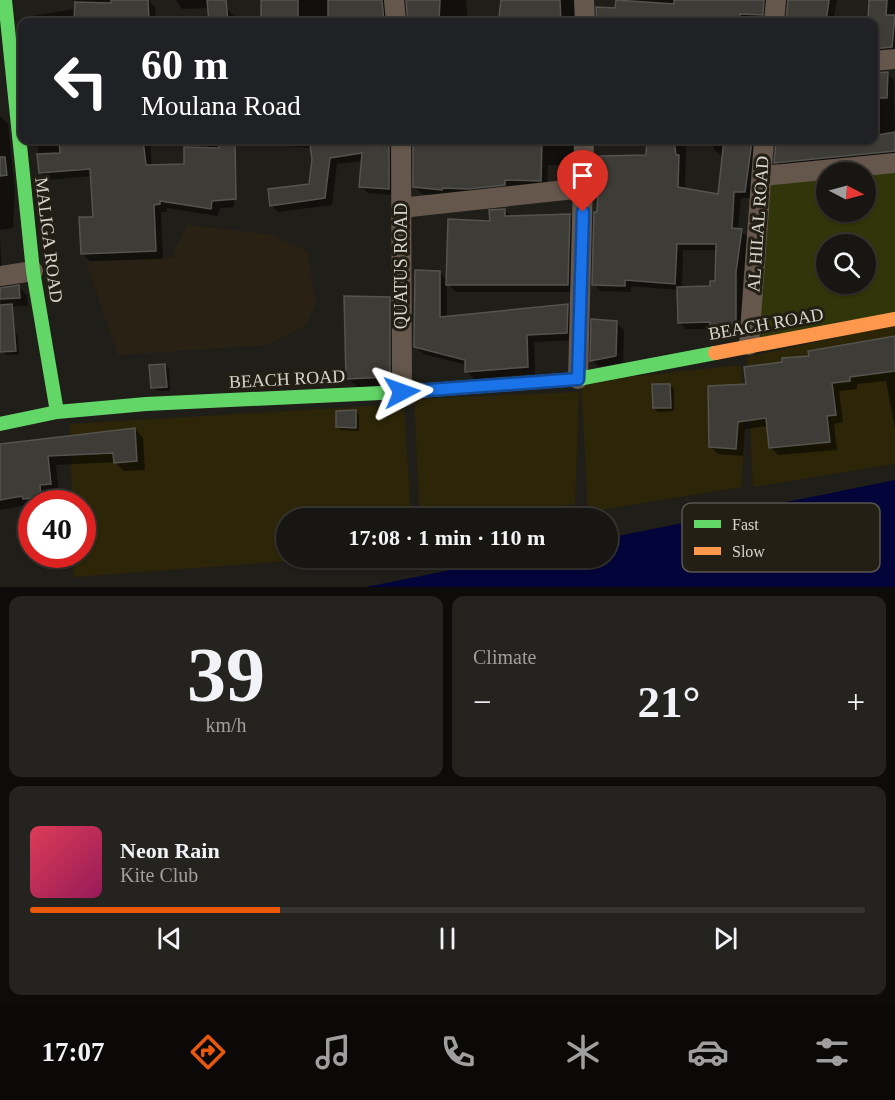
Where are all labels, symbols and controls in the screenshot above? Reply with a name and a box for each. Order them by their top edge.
icon: left [42,42,120,120]
text: 60 m [141,42,229,88]
text: Moulana Road [141,91,301,121]
pin [557,150,608,212]
street label: AL HILAL ROAD [743,155,773,293]
icon: arrive [566,159,599,192]
north arrow [816,162,876,222]
map controls [816,162,876,294]
street label: MALIGA ROAD [31,176,67,304]
street label: QUATUS ROAD [391,203,411,329]
button: search [816,234,876,294]
street label: BEACH ROAD [707,304,825,344]
position arrow [370,360,434,424]
street label: BEACH ROAD [228,366,346,392]
speed limit sign: 40 [18,490,96,568]
legend [682,503,880,572]
text: Fast [732,516,759,533]
text: 17:08 · 1 min · 110 m [349,525,545,550]
text: Slow [732,543,765,560]
text: 39 [187,631,265,718]
text: Climate [473,646,536,668]
text: 21° [638,677,701,727]
text: − [473,684,492,720]
text: + [846,684,865,720]
text: km/h [205,714,247,736]
text: Neon Rain [120,838,220,863]
text: Kite Club [120,864,198,886]
icon: previous [153,922,186,955]
icon: pause [431,922,464,955]
icon: next [709,922,742,955]
icon: directions [187,1031,229,1073]
icon: music [312,1031,354,1073]
icon: phone [437,1031,479,1073]
icon: climate [562,1031,604,1073]
icon: car [687,1031,729,1073]
icon: filters [811,1031,853,1073]
text: 17:07 [41,1037,104,1067]

